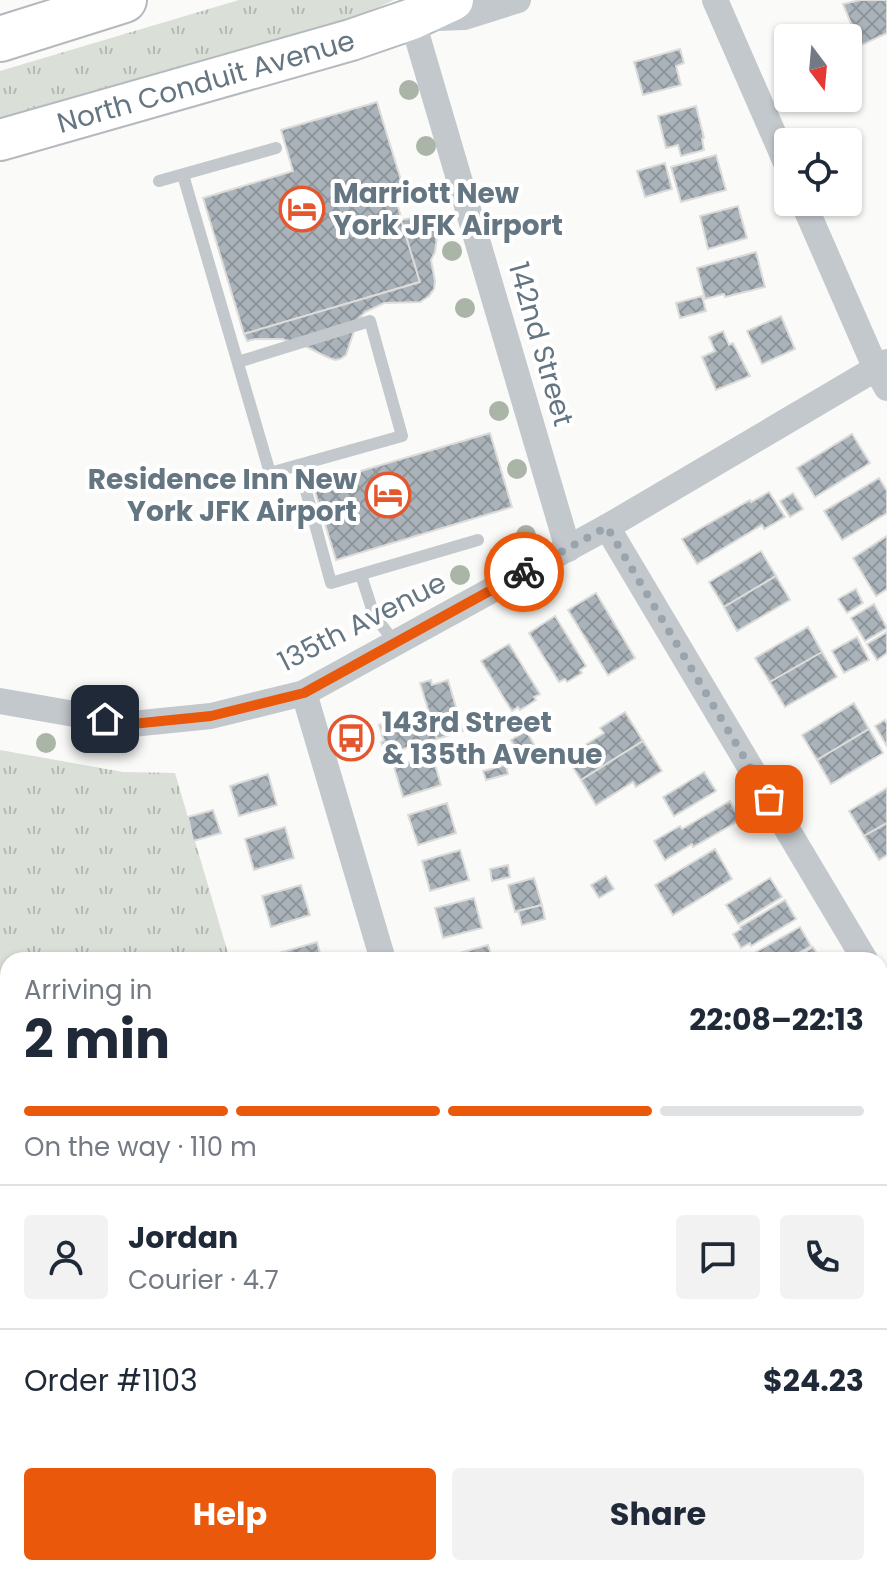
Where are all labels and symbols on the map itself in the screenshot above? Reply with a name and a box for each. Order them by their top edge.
street label: North Conduit Avenue [52,20,359,142]
north arrow [774,24,862,112]
place label: Marriott New York JFK Airport [333,174,563,245]
hotel icon: Marriott New York JFK Airport [278,185,326,233]
street label: 142nd Street [499,257,583,431]
place label: Residence Inn New York JFK Airport [88,460,358,531]
hotel icon: Residence Inn New York JFK Airport [364,471,412,519]
courier [484,532,564,612]
street label: 135th Avenue [271,563,453,681]
pin [71,685,139,753]
place label: 143rd Street & 135th Avenue [382,703,603,774]
bus stop icon: 143rd Street & 135th Avenue [327,714,375,762]
pin [735,765,803,833]

